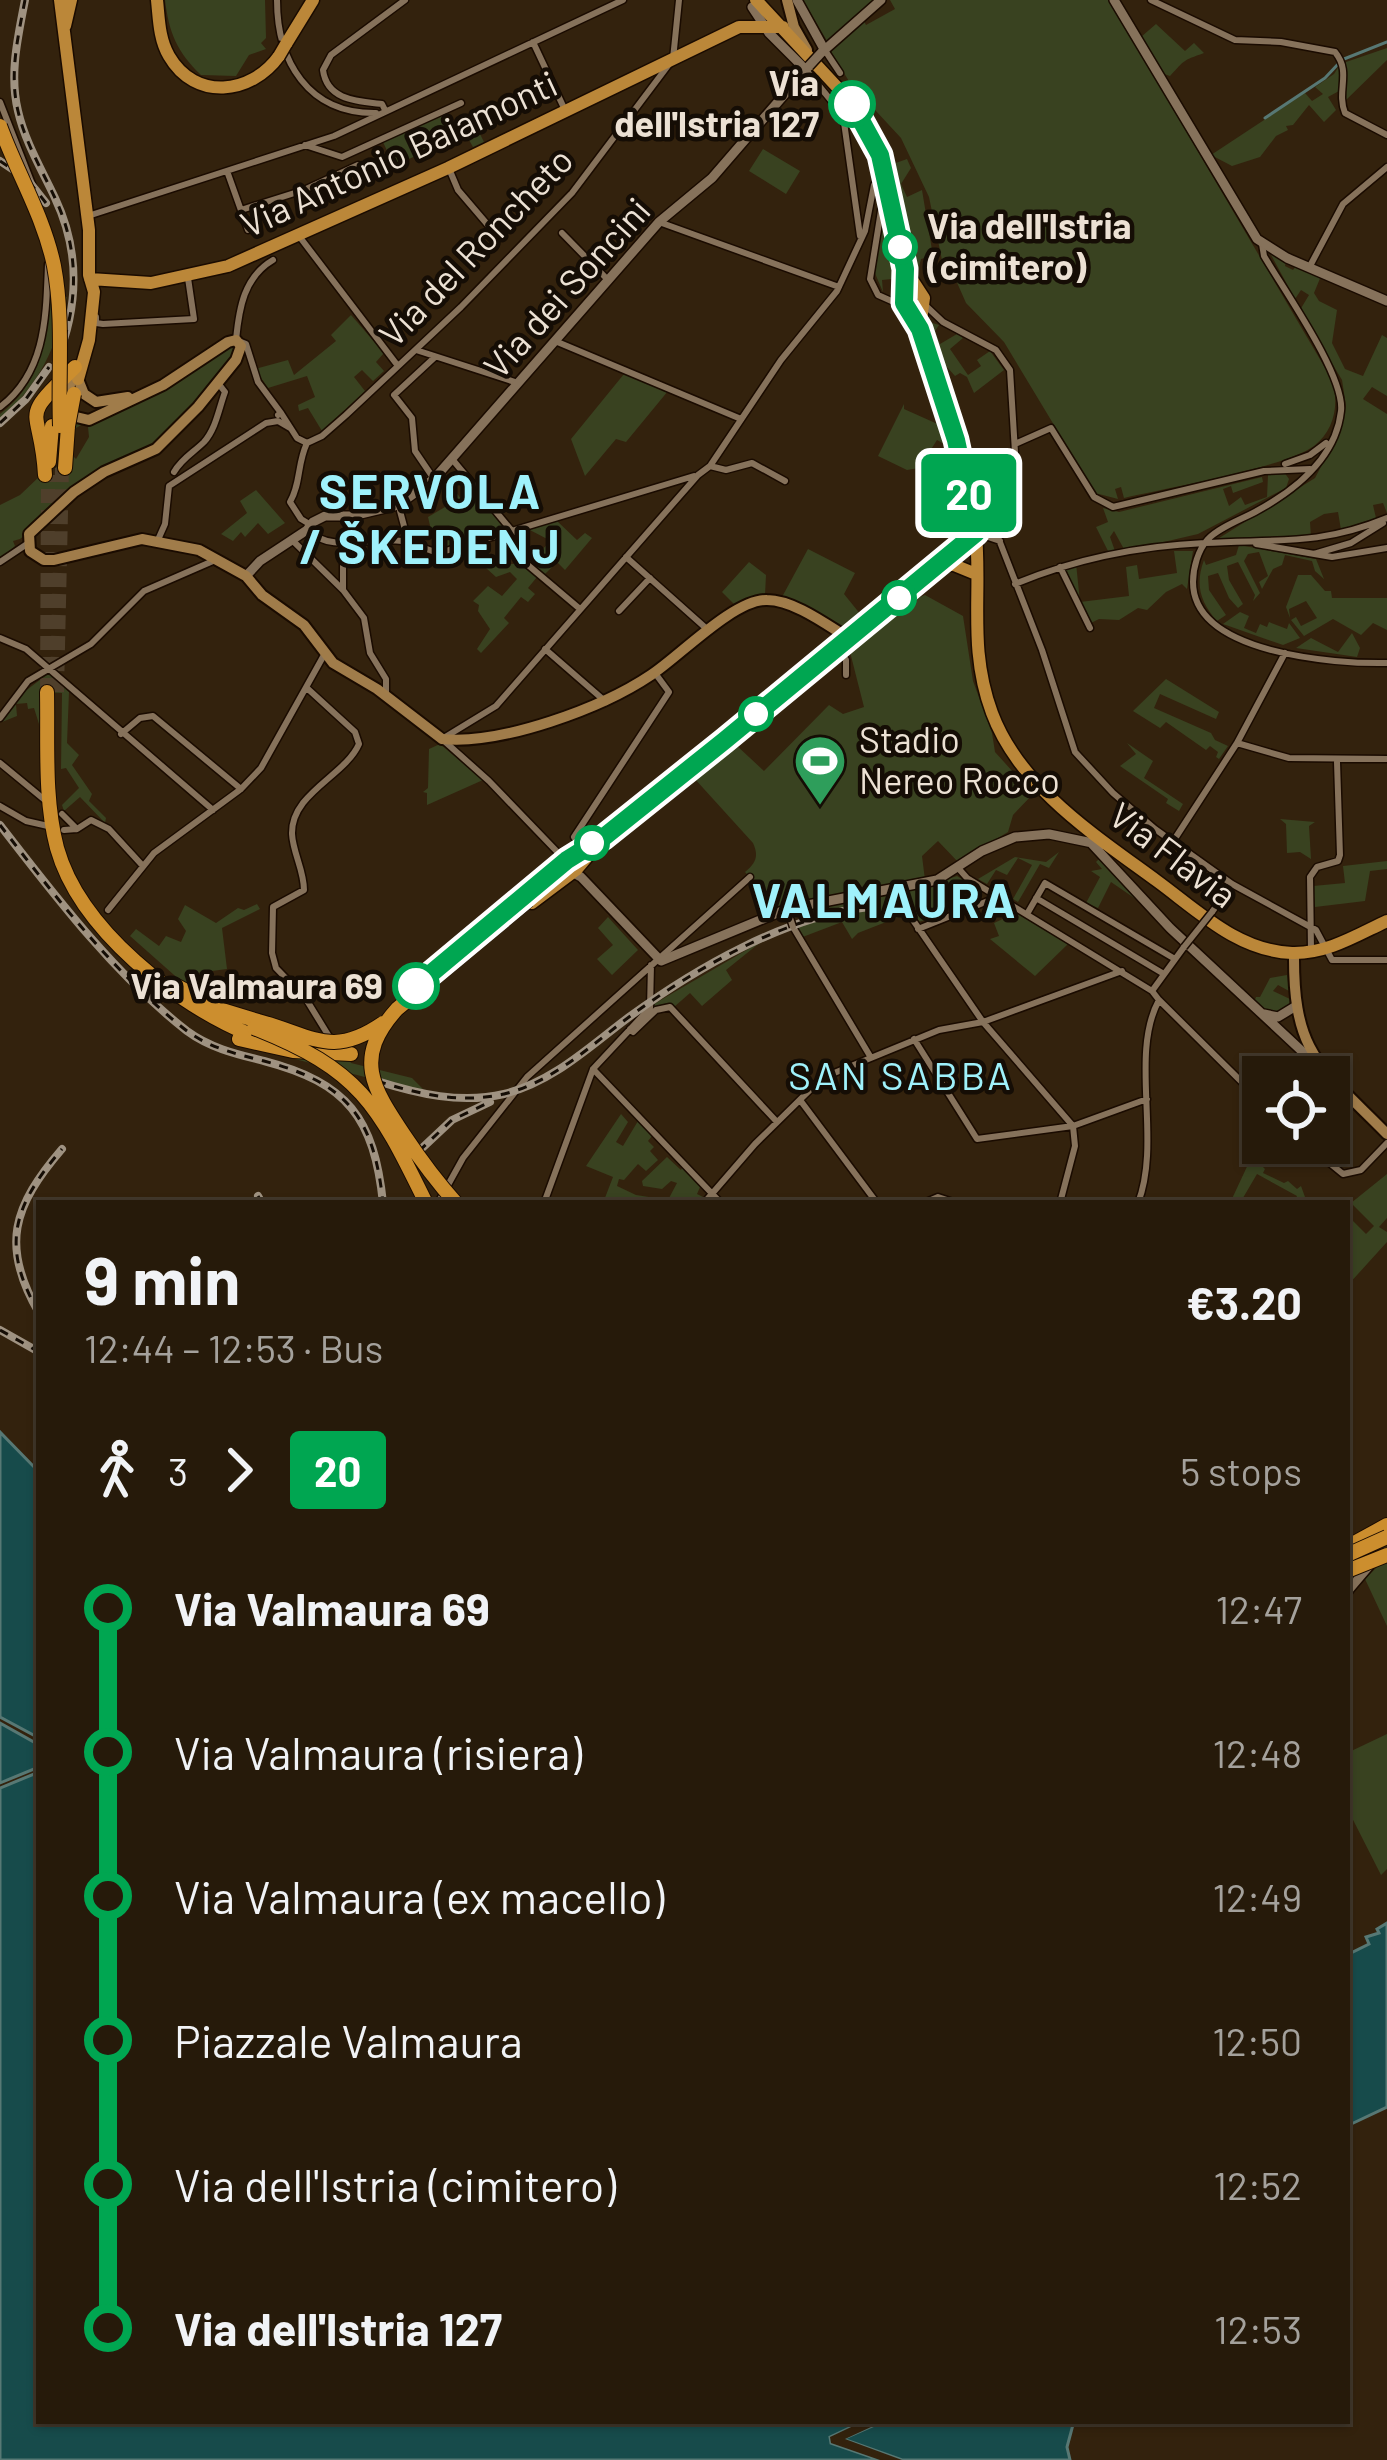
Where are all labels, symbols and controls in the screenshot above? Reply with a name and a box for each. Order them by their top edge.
street label: Via Antonio Baiamonti [233,60,563,245]
place label: Via dell'Istria 127 [614,60,819,144]
marker: Via dell'Istria 127 [830,82,874,126]
street label: Via del Roncheto [369,138,581,354]
street label: Via dei Soncini [474,188,658,386]
place label: Via dell'Istria (cimitero) [926,203,1132,287]
marker: Via dell'Istria (cimitero) [884,231,916,263]
line badge: 20 [915,454,1023,532]
district label: SERVOLA / ŠKEDENJ [299,461,563,574]
text: 20 [945,468,993,518]
unlabelled marker [883,582,915,614]
unlabelled marker [740,698,772,730]
place label: Stadio Nereo Rocco [859,717,1060,801]
sports icon: Stadio Nereo Rocco [792,733,848,807]
street label: Via Flavia [1102,792,1246,915]
unlabelled marker [576,827,608,859]
district label: VALMAURA [751,870,1019,928]
place label: Via Valmaura 69 [130,963,383,1006]
marker: Via Valmaura 69 [394,964,438,1008]
district label: SAN SABBA [788,1051,1014,1098]
map controls [1242,1056,1350,1164]
button: locate [1242,1056,1350,1164]
text: 9 min [84,1239,240,1318]
text: €3.20 [1186,1275,1302,1329]
text: 12:44 – 12:53 · Bus [84,1324,383,1371]
icon: walk [84,1437,150,1503]
icon: forward [206,1437,272,1503]
text: 20 [314,1445,362,1495]
text: 3 [168,1447,188,1494]
text: 5 stops [1180,1447,1302,1494]
text: Via Valmaura 69 [174,1581,490,1635]
text: 12:47 [1215,1585,1302,1632]
text: Via Valmaura (risiera) [174,1725,582,1779]
text: 12:48 [1212,1729,1302,1776]
text: Via Valmaura (ex macello) [174,1869,664,1923]
text: 12:49 [1212,1873,1302,1920]
text: Piazzale Valmaura [174,2013,523,2067]
text: 12:50 [1212,2017,1302,2064]
text: Via dell'Istria (cimitero) [174,2157,616,2211]
text: 12:52 [1213,2161,1302,2208]
text: Via dell'Istria 127 [174,2301,502,2355]
text: 12:53 [1214,2305,1302,2352]

